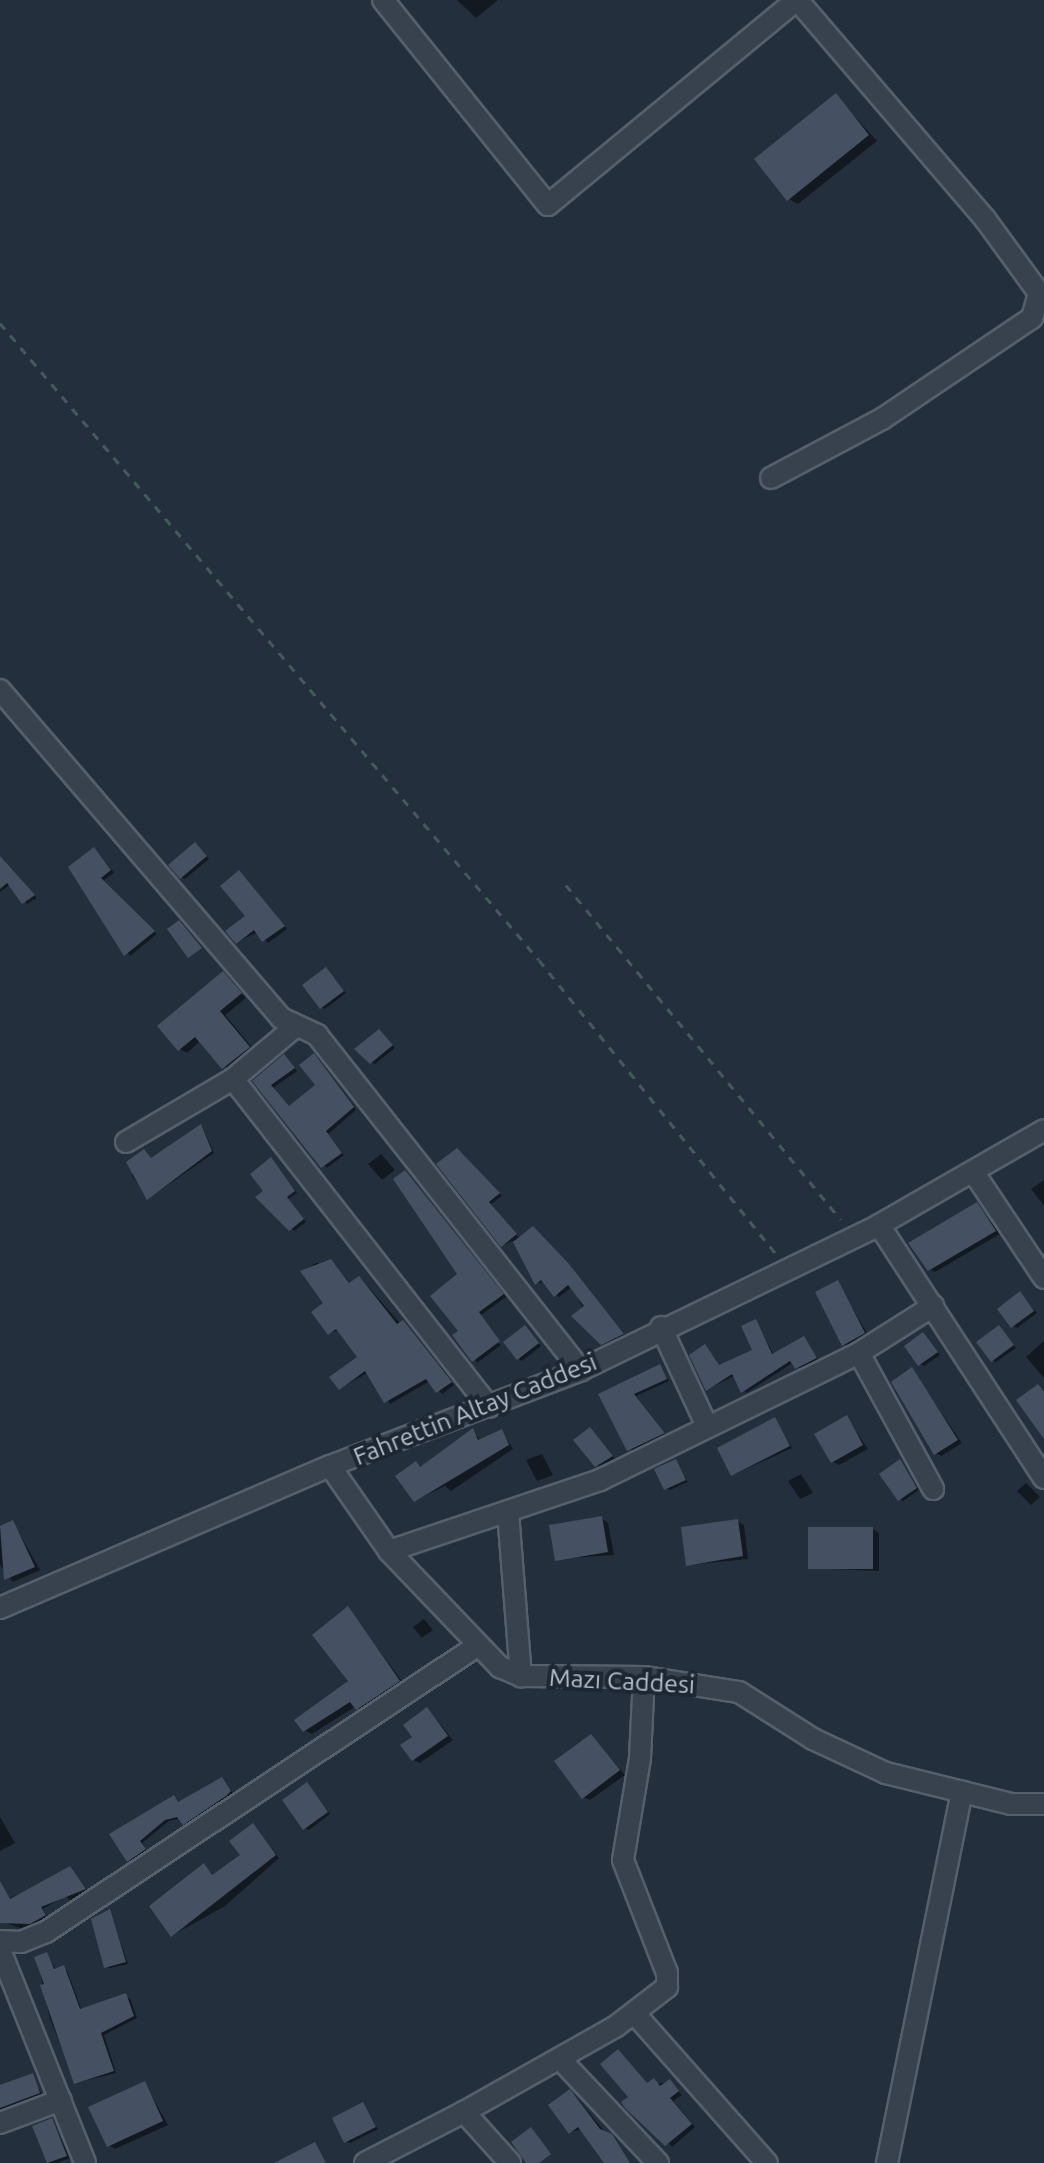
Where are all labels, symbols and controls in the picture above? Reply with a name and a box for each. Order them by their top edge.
street label: Fahrettin Altay Caddesi [349,1346,601,1472]
street label: Mazı Caddesi [548,1662,696,1700]

